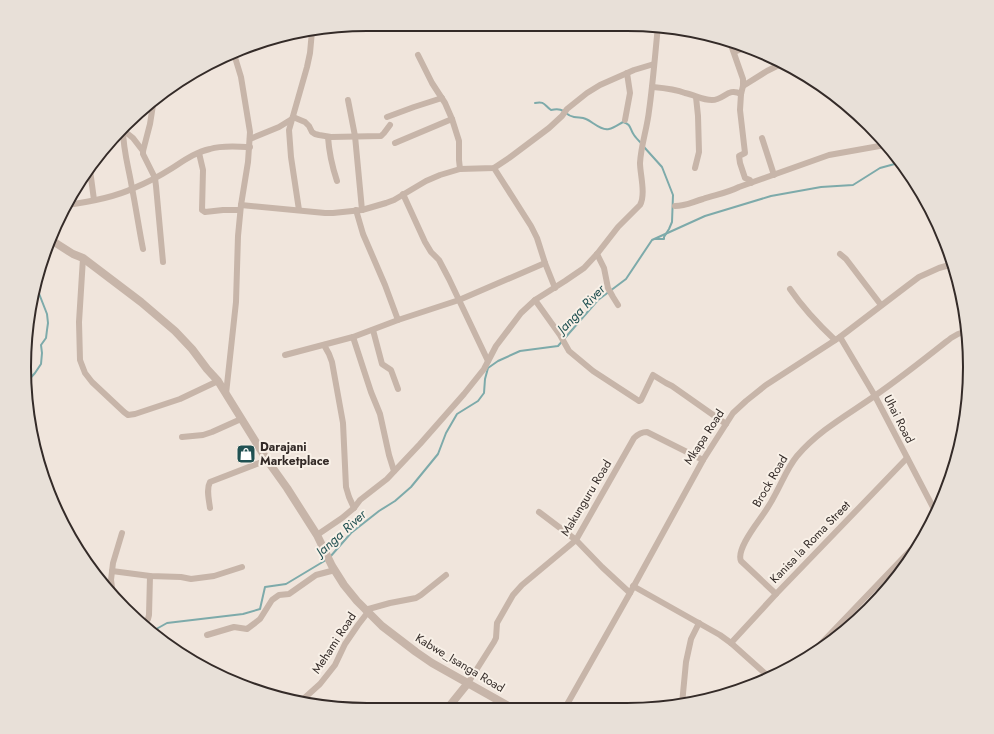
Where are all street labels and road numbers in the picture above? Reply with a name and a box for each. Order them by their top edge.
street label: Uhai Road [879,392,919,446]
street label: Mkapa Road [679,406,729,468]
street label: Brock Road [748,452,792,510]
street label: Makunguru Road [556,456,616,540]
street label: Kanisa la Roma Street [766,496,854,587]
street label: Mehami Road [307,609,361,677]
street label: Kabwe_Isanga Road [412,629,508,697]

